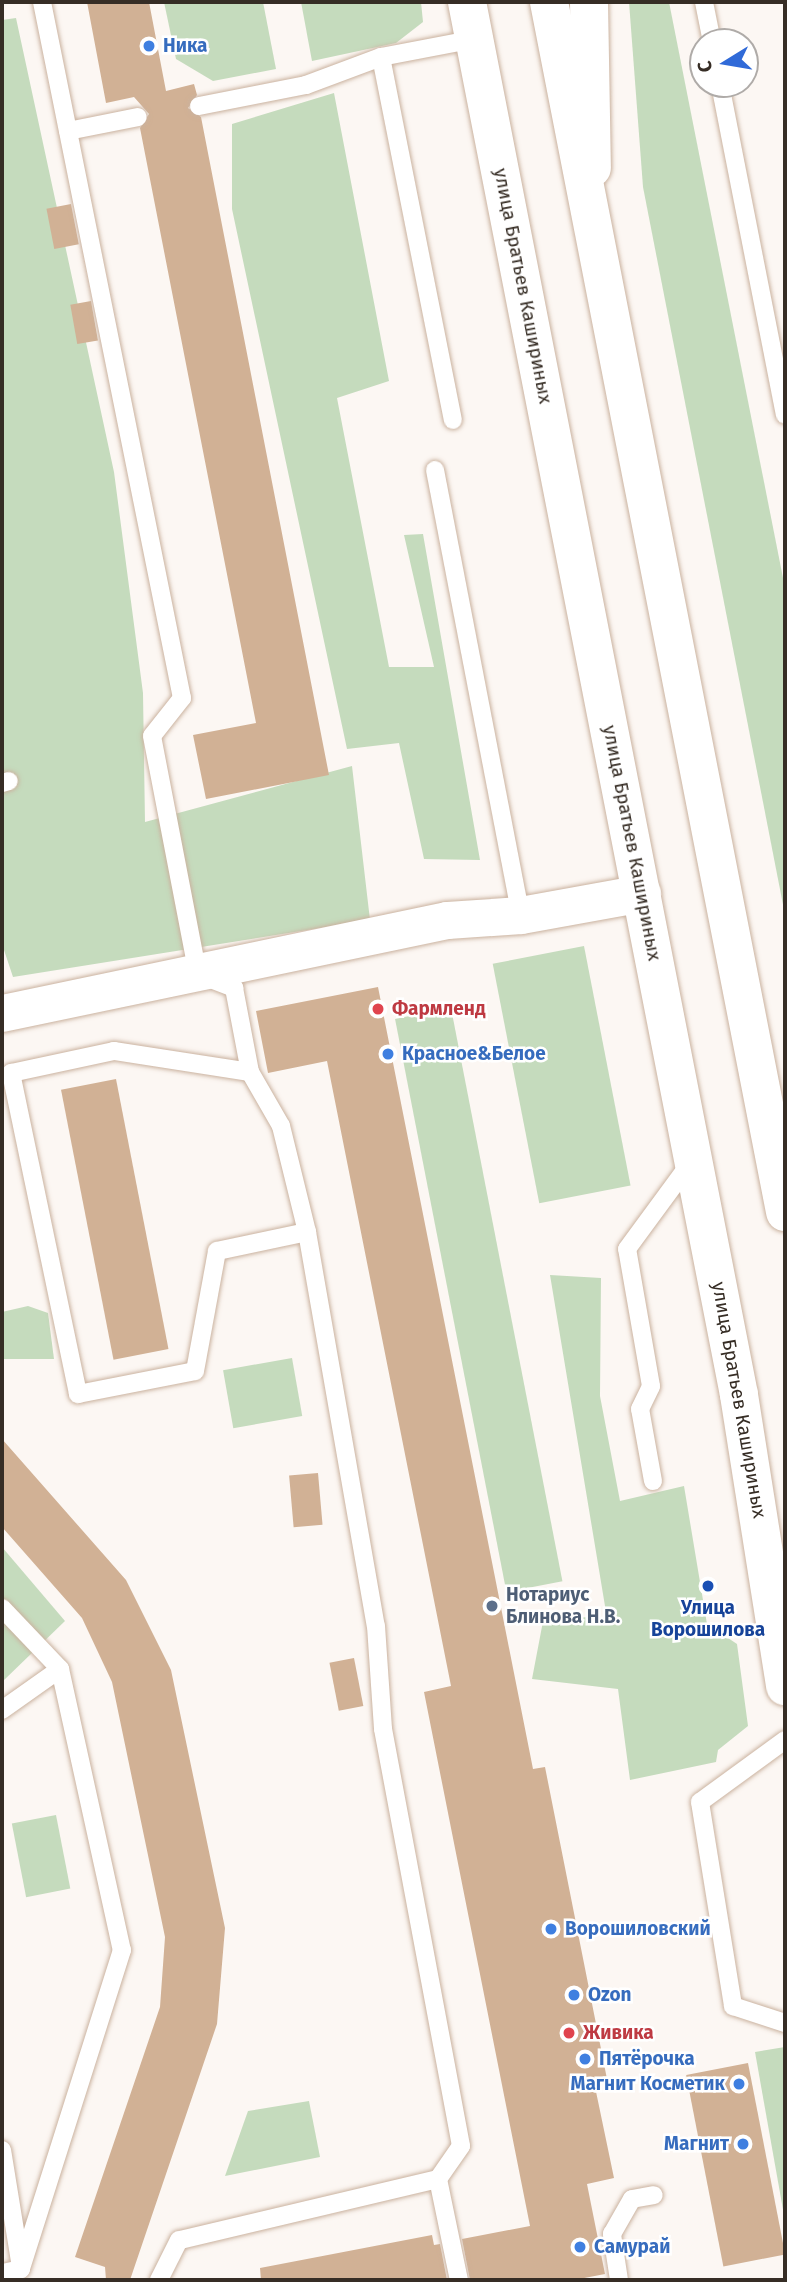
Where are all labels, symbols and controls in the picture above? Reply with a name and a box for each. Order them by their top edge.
north arrow [689,28,759,98]
place label: Ника [163,35,207,57]
marker: Ника [141,38,157,54]
text: С [693,59,717,74]
street label: улица Братьев Кашириных [489,166,557,406]
street label: улица Братьев Кашириных [598,723,666,963]
place label: Фармленд [392,998,486,1020]
marker: Фармленд [370,1001,386,1017]
place label: Красное&Белое [402,1043,546,1065]
marker: Красное&Белое [380,1046,396,1062]
street label: улица Братьев Кашириных [707,1280,771,1520]
marker: Улица Ворошилова [700,1578,716,1594]
place label: Нотариус Блинова Н.В. [506,1584,620,1628]
place label: Улица Ворошилова [651,1597,765,1641]
marker: Нотариус Блинова Н.В. [484,1598,500,1614]
place label: Ворошиловский [565,1918,711,1940]
marker: Ворошиловский [543,1921,559,1937]
place label: Ozon [588,1984,632,2006]
marker: Ozon [566,1987,582,2003]
place label: Живика [583,2022,654,2044]
marker: Живика [561,2025,577,2041]
place label: Пятёрочка [599,2048,695,2070]
marker: Пятёрочка [577,2051,593,2067]
place label: Магнит Косметик [571,2073,725,2095]
marker: Магнит Косметик [731,2076,747,2092]
place label: Магнит [664,2133,729,2155]
marker: Магнит [735,2136,751,2152]
place label: Самурай [594,2236,670,2258]
marker: Самурай [572,2239,588,2255]

